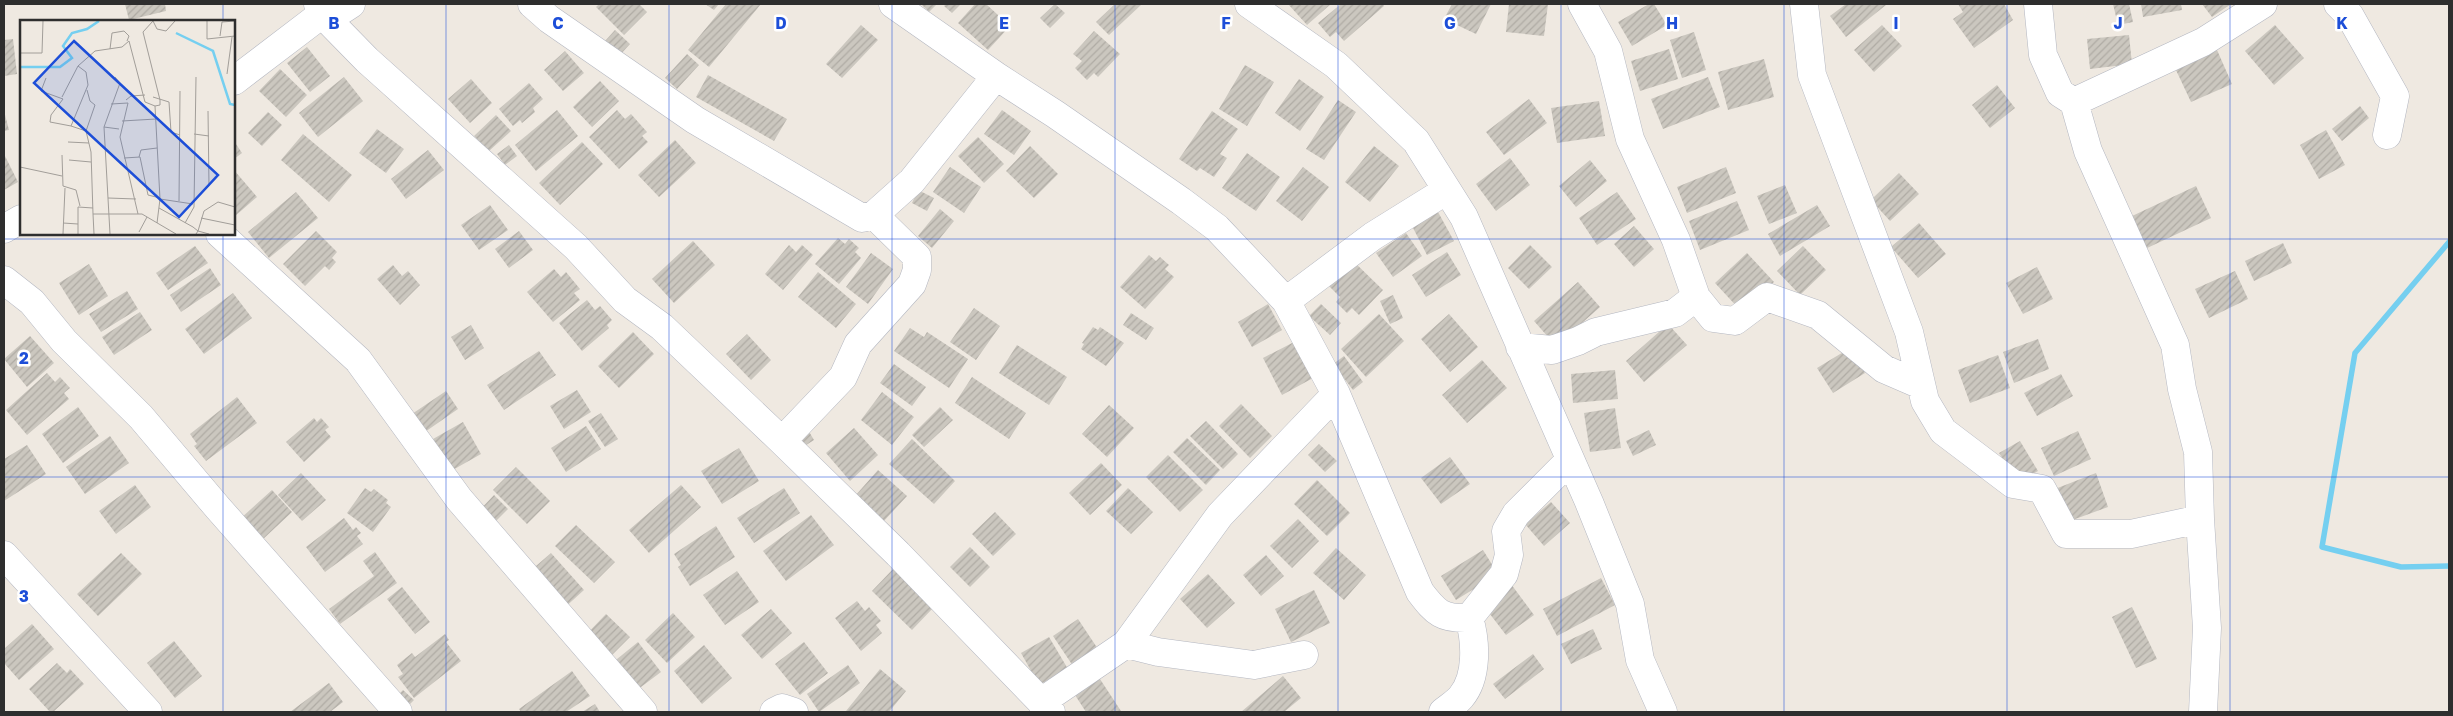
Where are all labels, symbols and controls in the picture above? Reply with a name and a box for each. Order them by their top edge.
text: B [328,13,340,33]
text: C [552,13,564,33]
text: D [775,13,787,33]
text: E [999,13,1009,33]
text: F [1221,13,1231,33]
text: G [1444,13,1456,33]
text: H [1666,13,1678,33]
text: I [1893,13,1899,33]
text: J [2113,13,2123,33]
text: K [2336,13,2348,33]
inset map [20,20,235,235]
text: 2 [19,348,29,368]
text: 3 [19,586,29,606]

